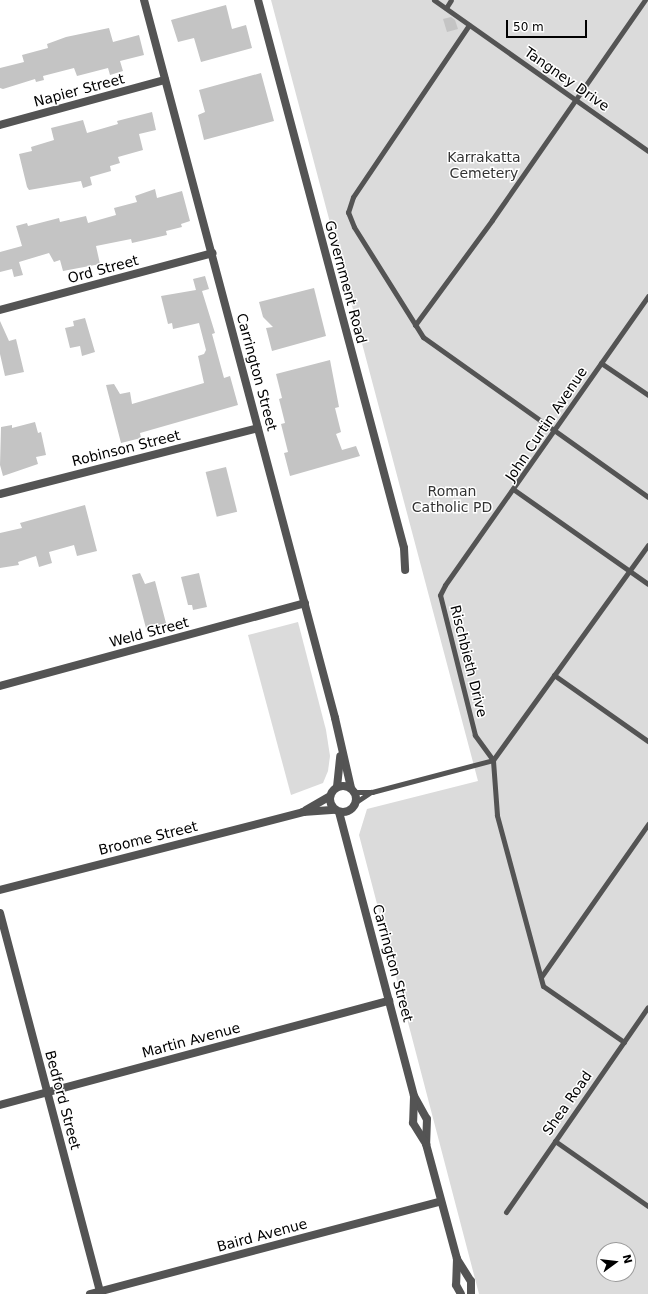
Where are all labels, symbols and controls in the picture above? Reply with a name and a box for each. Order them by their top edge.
scale bar [508,12,589,38]
text: 50 m [513,20,544,34]
street label: Tangney Drive [521,43,613,115]
street label: Napier Street [32,70,126,110]
park label: Karrakatta Cemetery [447,149,521,182]
street label: Government Road [321,219,371,345]
street label: Ord Street [66,252,140,286]
street label: Carrington Street [233,311,281,433]
street label: John Curtin Avenue [502,364,590,484]
street label: Robinson Street [70,426,182,470]
park label: Roman Catholic PD [412,483,492,516]
street label: Rischbieth Drive [447,603,491,719]
street label: Weld Street [108,613,190,651]
street label: Broome Street [97,818,199,858]
street label: Carrington Street [369,902,417,1024]
street label: Martin Avenue [140,1019,242,1061]
street label: Bedford Street [42,1049,84,1151]
street label: Shea Road [539,1068,595,1138]
street label: Baird Avenue [215,1215,309,1255]
north arrow [596,1242,636,1282]
text: N [620,1253,635,1265]

